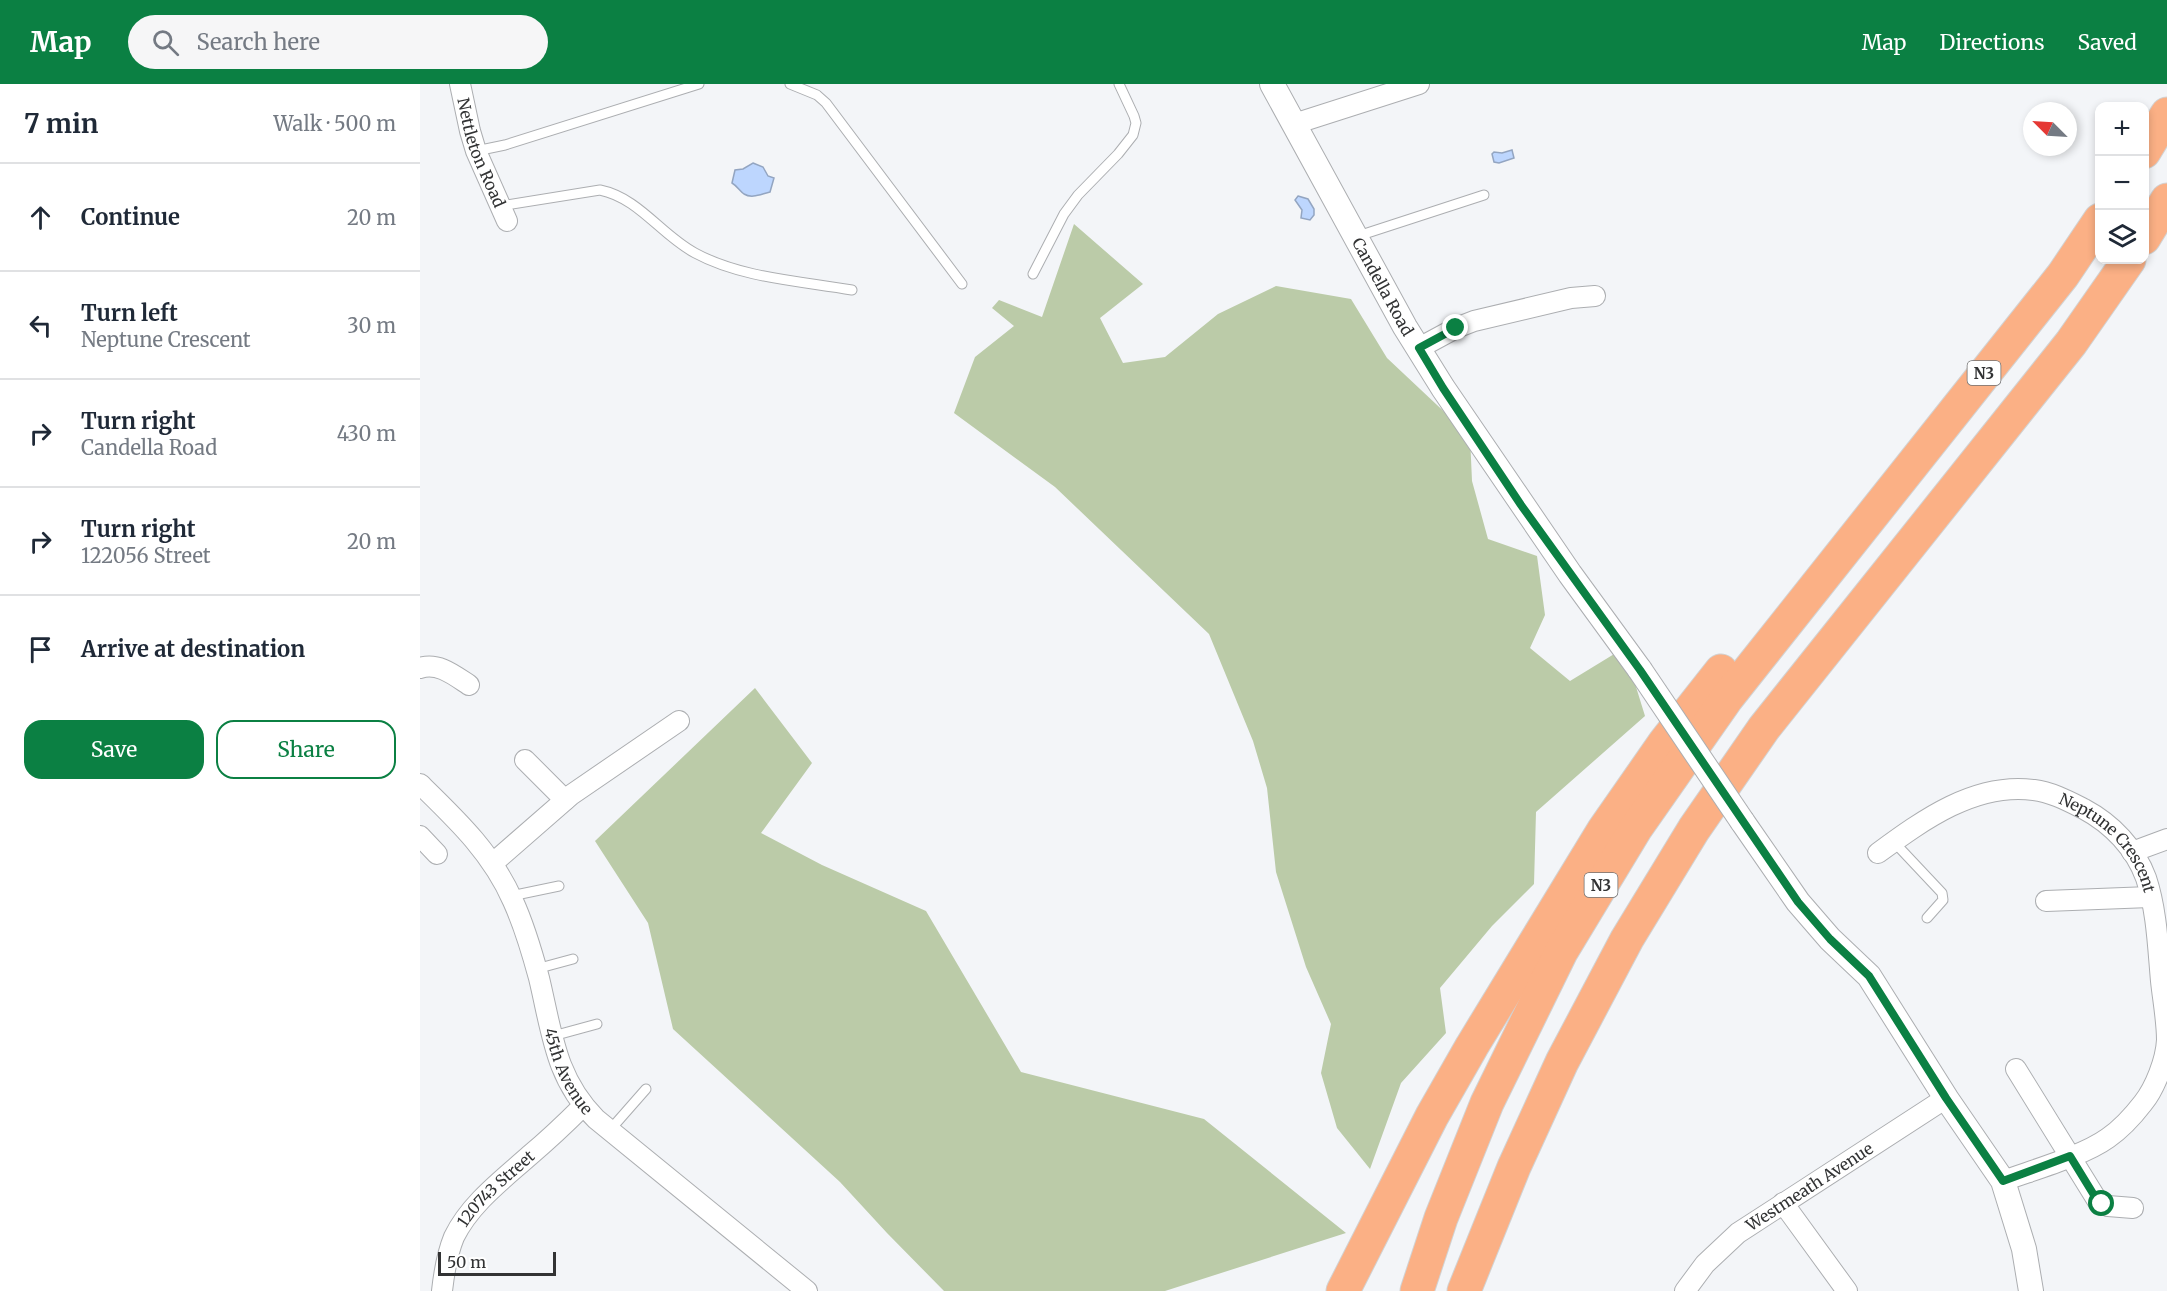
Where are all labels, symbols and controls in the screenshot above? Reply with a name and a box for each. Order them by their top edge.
search box [128,15,548,69]
text: Map [30,24,92,60]
icon: search [149,26,182,59]
text: Search here [197,28,320,56]
text: Map [1862,29,1906,56]
text: Directions [1939,29,2044,56]
text: Saved [2077,29,2137,56]
street label: Nettleton Road [453,96,510,211]
north arrow [2023,102,2077,156]
map controls [2095,102,2149,264]
button: + [2095,102,2149,156]
text: 7 min [24,107,98,140]
text: Walk · 500 m [273,111,396,136]
button: − [2095,156,2149,210]
icon: ahead [24,201,57,234]
text: Continue [81,203,180,231]
text: 20 m [347,205,396,230]
button: layers [2095,210,2149,264]
street label: Candella Road [1348,234,1418,340]
text: Turn left [81,299,178,327]
icon: left [24,309,57,342]
text: 30 m [347,313,396,338]
route end [1442,314,1468,340]
text: Neptune Crescent [81,327,251,352]
road number: N3 [1968,361,2000,385]
text: Turn right [81,407,195,435]
icon: right [24,417,57,450]
text: 430 m [337,421,396,446]
text: Candella Road [81,435,217,460]
text: Turn right [81,515,195,543]
icon: right [24,525,57,558]
text: 20 m [347,529,396,554]
text: 122056 Street [81,543,211,568]
icon: arrive [24,633,57,666]
text: Arrive at destination [81,635,305,663]
button: Save [24,720,204,779]
button: Share [216,720,396,779]
street label: Neptune Crescent [2056,788,2160,895]
road number: N3 [1584,873,1618,897]
street label: 45th Avenue [540,1026,597,1119]
street label: Westmeath Avenue [1741,1138,1877,1236]
street label: 120743 Street [453,1145,539,1230]
route start [2088,1190,2114,1216]
scale bar [438,1249,556,1276]
text: 50 m [447,1252,486,1272]

